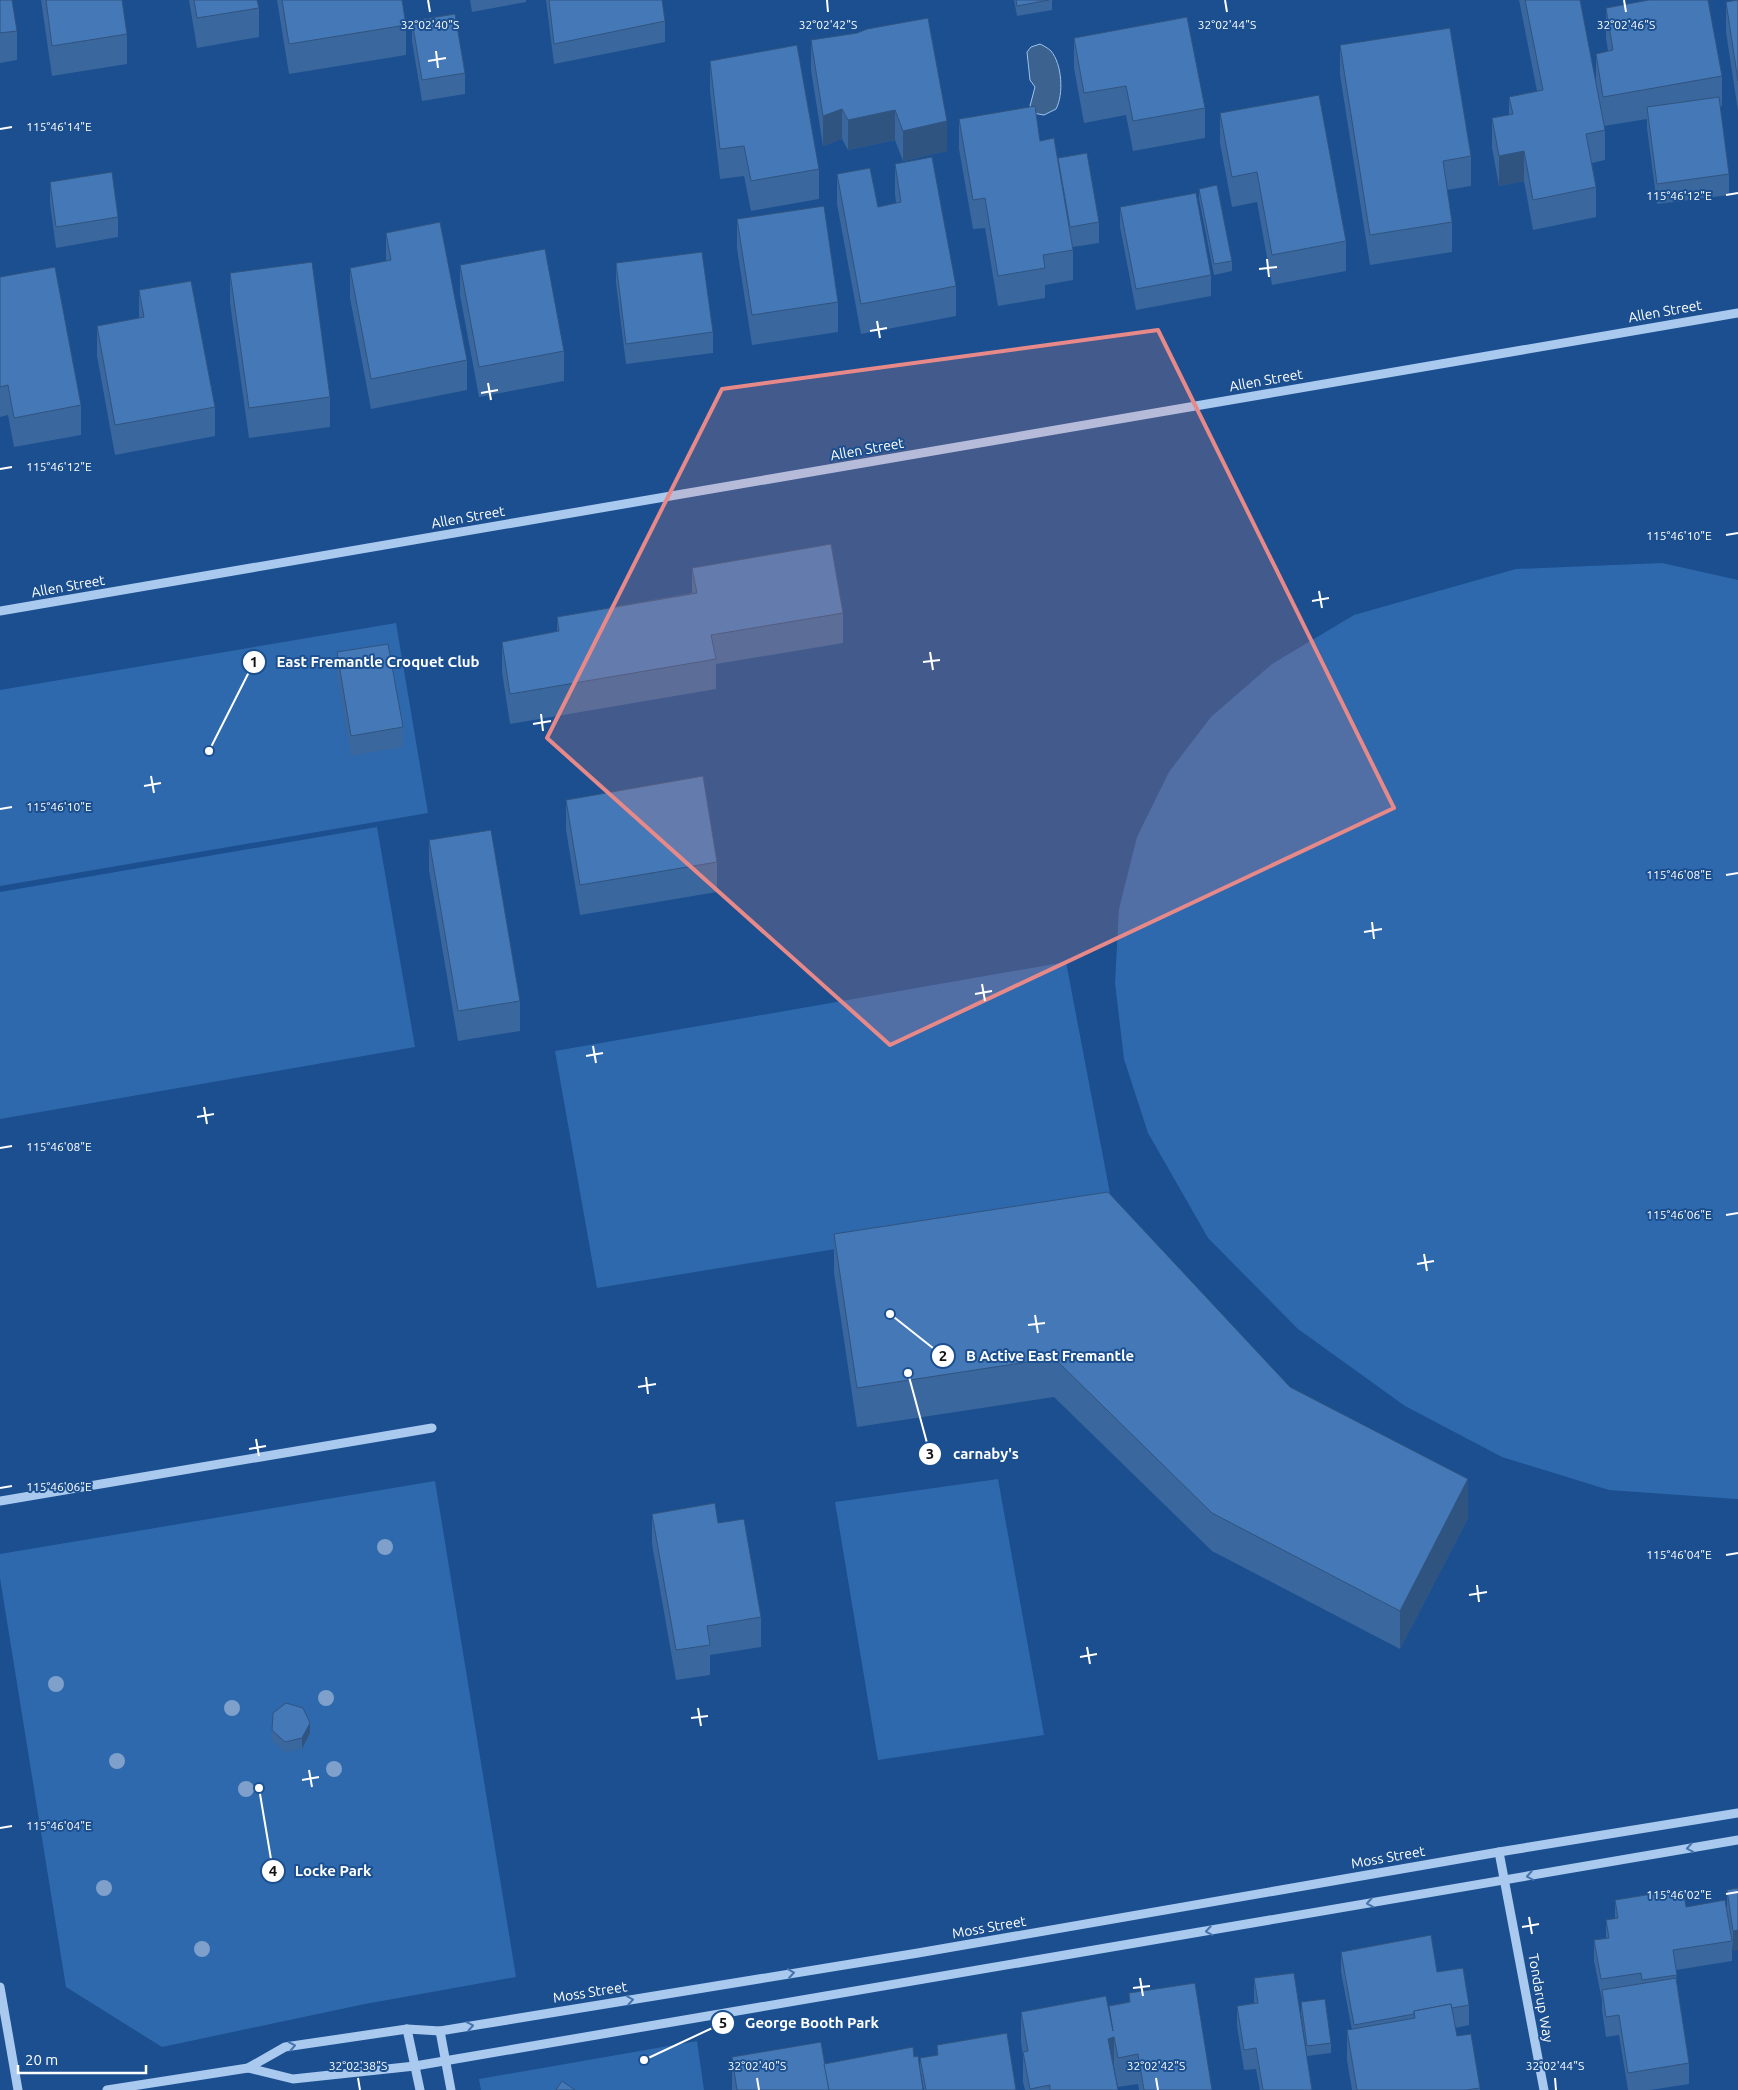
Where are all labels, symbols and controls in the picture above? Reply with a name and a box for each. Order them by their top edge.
text: 32°02'40"S [401,18,459,31]
text: 32°02'42"S [799,18,857,31]
text: 32°02'44"S [1198,18,1256,31]
text: 32°02'46"S [1597,18,1655,31]
text: 115°46'14"E [26,120,92,133]
text: 115°46'12"E [1646,189,1712,202]
street label: Allen Street [1627,297,1704,325]
street label: Allen Street [1228,366,1305,394]
street label: Allen Street [829,435,906,463]
text: 115°46'12"E [26,460,92,473]
street label: Allen Street [430,503,507,531]
text: 115°46'10"E [1646,529,1712,542]
street label: Allen Street [30,572,107,600]
callout: East Fremantle Croquet Club [241,647,489,677]
text: 1 [250,653,258,670]
text: East Fremantle Croquet Club [277,653,479,670]
text: 115°46'10"E [26,800,92,813]
text: 115°46'08"E [1646,868,1712,881]
text: 115°46'08"E [26,1140,92,1153]
text: 115°46'06"E [1646,1208,1712,1221]
callout: B Active East Fremantle [931,1341,1144,1371]
text: 2 [939,1347,947,1364]
text: B Active East Fremantle [966,1347,1134,1364]
callout: carnaby's [918,1439,1028,1469]
text: 3 [926,1445,934,1462]
text: carnaby's [953,1445,1019,1462]
text: 115°46'06"E [26,1480,92,1493]
text: 115°46'04"E [1646,1548,1712,1561]
text: 115°46'04"E [26,1819,92,1832]
street label: Moss Street [1350,1843,1427,1871]
one-way arrow [1686,1843,1694,1853]
callout: Locke Park [260,1856,382,1886]
text: 4 [269,1862,277,1879]
text: Locke Park [295,1862,372,1879]
one-way arrow [1525,1870,1534,1880]
text: 115°46'02"E [1646,1888,1712,1901]
one-way arrow [1365,1898,1374,1908]
street label: Moss Street [951,1913,1028,1941]
one-way arrow [1205,1925,1214,1935]
street label: Tondarup Way [1525,1952,1557,2044]
one-way arrow [786,1969,795,1979]
street label: Moss Street [552,1978,629,2006]
one-way arrow [626,1995,635,2005]
callout: George Booth Park [710,2008,889,2038]
text: 5 [719,2014,727,2031]
text: George Booth Park [745,2014,880,2031]
one-way arrow [465,2021,474,2031]
scale bar [18,2042,145,2074]
one-way arrow [287,2042,296,2052]
text: 20 m [25,2051,58,2068]
text: 32°02'38"S [329,2059,387,2072]
text: 32°02'40"S [728,2059,786,2072]
text: 32°02'42"S [1127,2059,1185,2072]
text: 32°02'44"S [1526,2059,1584,2072]

